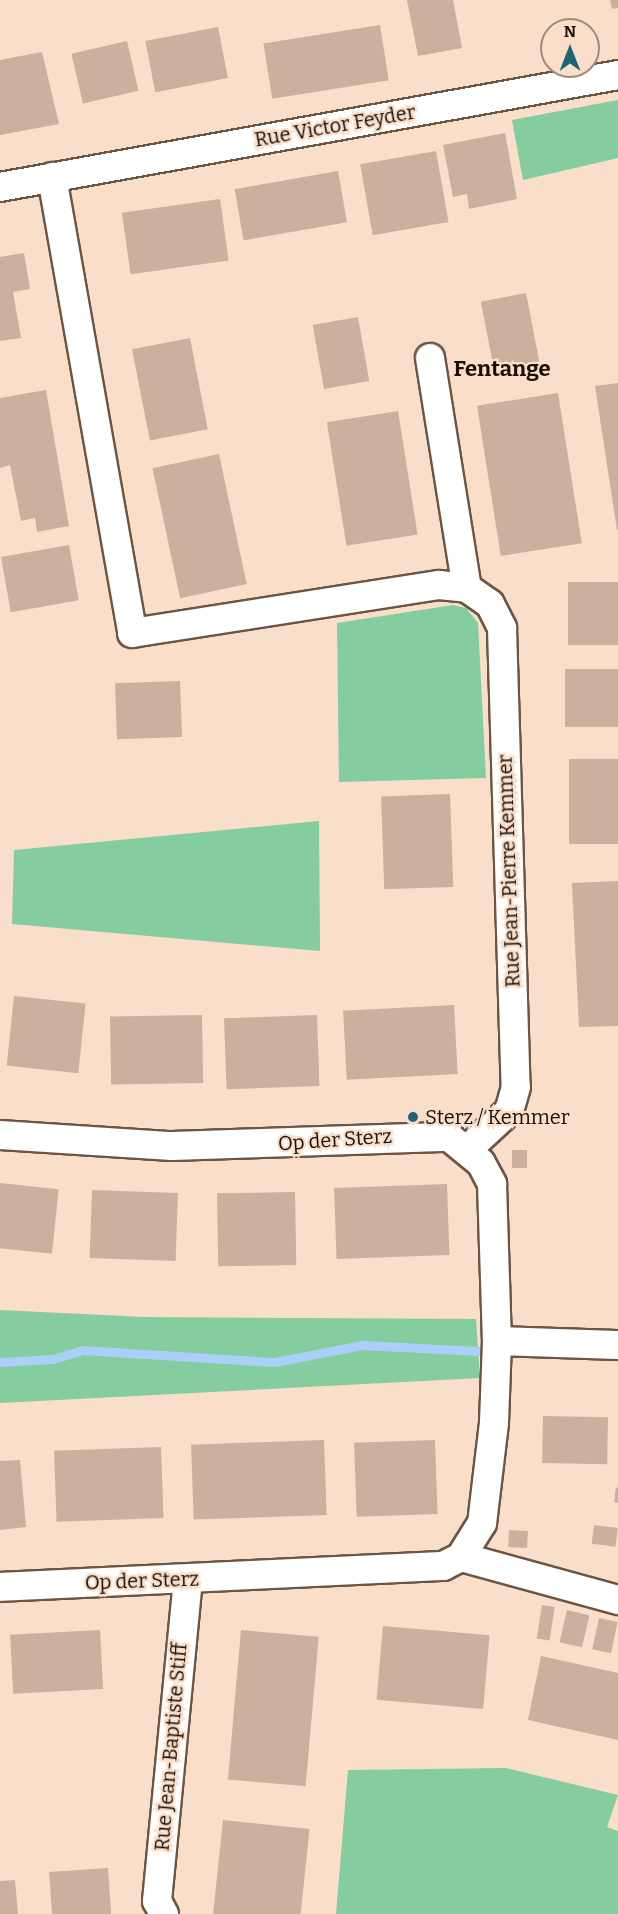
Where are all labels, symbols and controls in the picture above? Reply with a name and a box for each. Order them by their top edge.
north arrow [540,18,600,78]
text: N [564,22,576,41]
street label: Rue Victor Feyder [253,100,417,152]
district label: Fentange [453,356,551,382]
street label: Rue Jean-Pierre Kemmer [493,754,525,988]
place label: Sterz / Kemmer [425,1105,570,1129]
marker: Sterz / Kemmer [406,1110,420,1124]
street label: Op der Sterz [277,1124,393,1156]
street label: Op der Sterz [84,1567,200,1595]
street label: Rue Jean-Baptiste Stiff [150,1642,192,1852]

